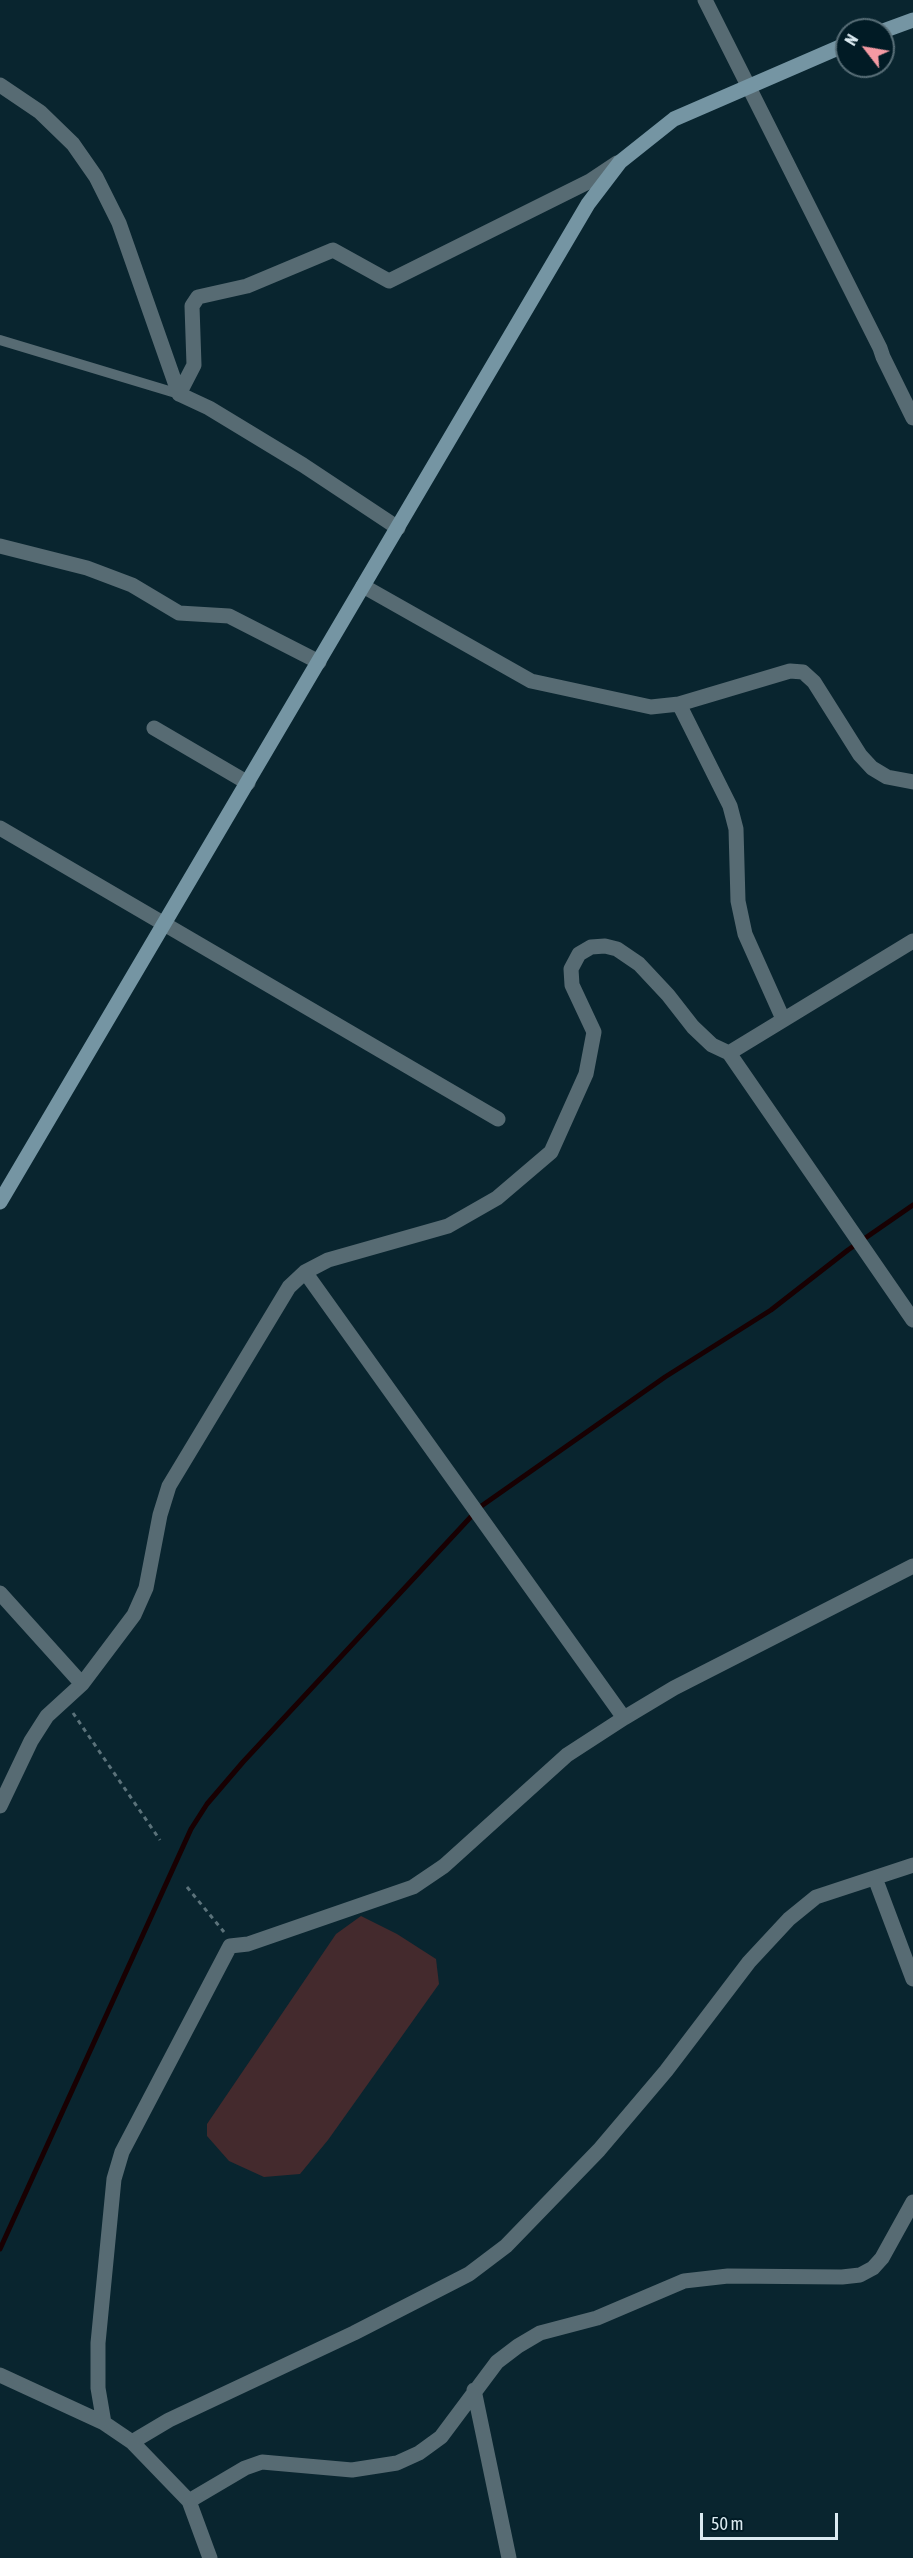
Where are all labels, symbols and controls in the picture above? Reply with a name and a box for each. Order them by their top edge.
north arrow [835,18,895,78]
text: N [841,31,861,48]
scale bar [703,2501,841,2539]
text: 50 m [711,2513,743,2534]

